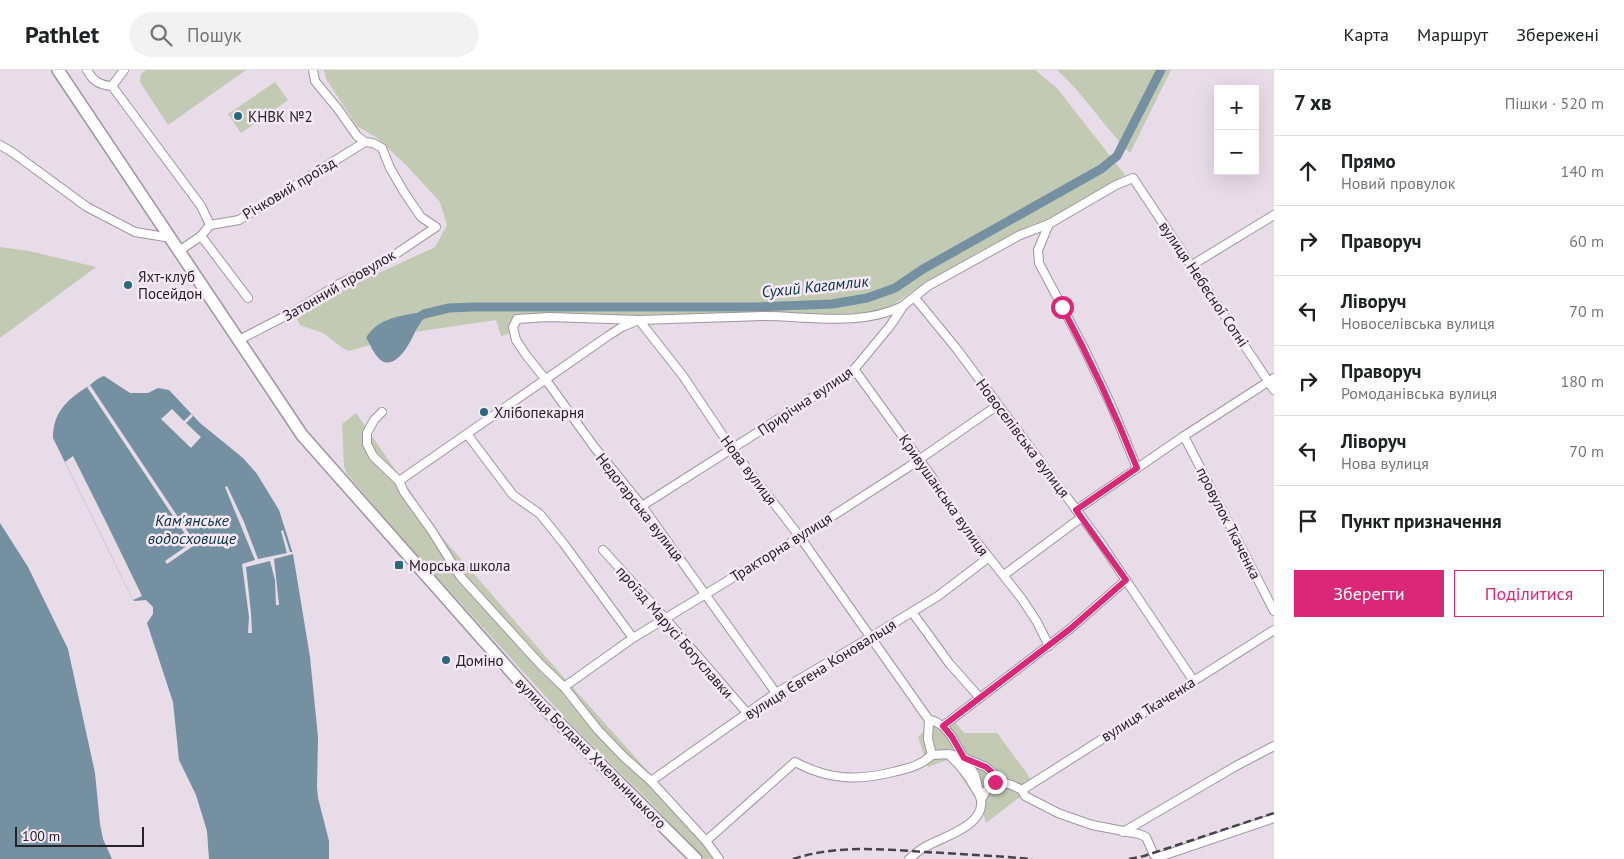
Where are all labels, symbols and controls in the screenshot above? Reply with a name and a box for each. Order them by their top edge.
search box [129,12,479,57]
text: Pathlet [25,19,99,50]
icon: search [147,21,175,49]
text: Пошук [187,23,242,47]
text: Карта [1344,23,1389,46]
text: Маршрут [1417,23,1488,46]
text: Збережені [1516,23,1599,46]
map controls [1214,85,1259,175]
button: + [1214,85,1259,130]
text: 7 хв [1294,89,1332,116]
text: Пішки · 520 m [1505,93,1604,113]
place label: КНВК №2 [248,107,313,126]
marker: КНВК №2 [232,110,244,122]
button: − [1214,130,1259,175]
text: Прямо [1341,149,1396,173]
street label: Річковий проїзд [239,153,339,223]
icon: ahead [1294,157,1322,185]
text: 140 m [1561,161,1604,181]
text: Новий провулок [1341,173,1455,193]
street label: вулиця Небесної Сотні [1155,218,1253,350]
icon: right [1294,227,1322,255]
text: Праворуч [1341,229,1421,253]
text: 60 m [1569,231,1604,251]
street label: Затонний провулок [279,245,400,325]
place label: Яхт-клуб Посейдон [138,267,202,303]
water label: Сухий Кагамлик [761,270,870,302]
marker: Яхт-клуб Посейдон [122,279,134,291]
text: Ліворуч [1341,289,1406,313]
route start [1051,296,1074,319]
icon: left [1294,297,1322,325]
text: 70 m [1569,301,1604,321]
text: Новоселівська вулиця [1341,313,1495,333]
text: Праворуч [1341,359,1421,383]
street label: Прирічна вулиця [754,362,856,440]
icon: right [1294,367,1322,395]
text: 180 m [1561,371,1604,391]
street label: Новоселівська вулиця [972,375,1074,501]
text: Ромоданівська вулиця [1341,383,1497,403]
place label: Хлібопекарня [494,403,584,422]
marker: Хлібопекарня [478,406,490,418]
text: Ліворуч [1341,429,1406,453]
street label: Кривушанська вулиця [895,430,993,560]
street label: Нова вулиця [717,431,781,509]
icon: left [1294,437,1322,465]
text: 70 m [1569,441,1604,461]
street label: Недогарська вулиця [592,449,688,565]
text: Нова вулиця [1341,453,1429,473]
street label: провулок Ткаченка [1192,464,1266,582]
icon: arrive [1294,507,1322,535]
street label: Тракторна вулиця [727,508,835,586]
text: Пункт призначення [1341,509,1502,533]
water label: Кам'янське водосховище [148,510,237,548]
place label: Морська школа [409,556,510,575]
marker: Морська школа [393,559,405,571]
street label: проїзд Марусі Богуславки [612,562,738,702]
button: Зберегти [1294,570,1444,617]
button: Поділитися [1454,570,1604,617]
street label: вулиця Євгена Коновальця [741,615,899,723]
place label: Доміно [456,651,504,670]
marker: Доміно [440,654,452,666]
street label: вулиця Ткаченка [1097,672,1199,746]
street label: вулиця Богдана Хмельницького [511,673,671,833]
route end [984,771,1007,794]
scale bar [15,824,144,847]
text: 100 m [22,827,60,845]

